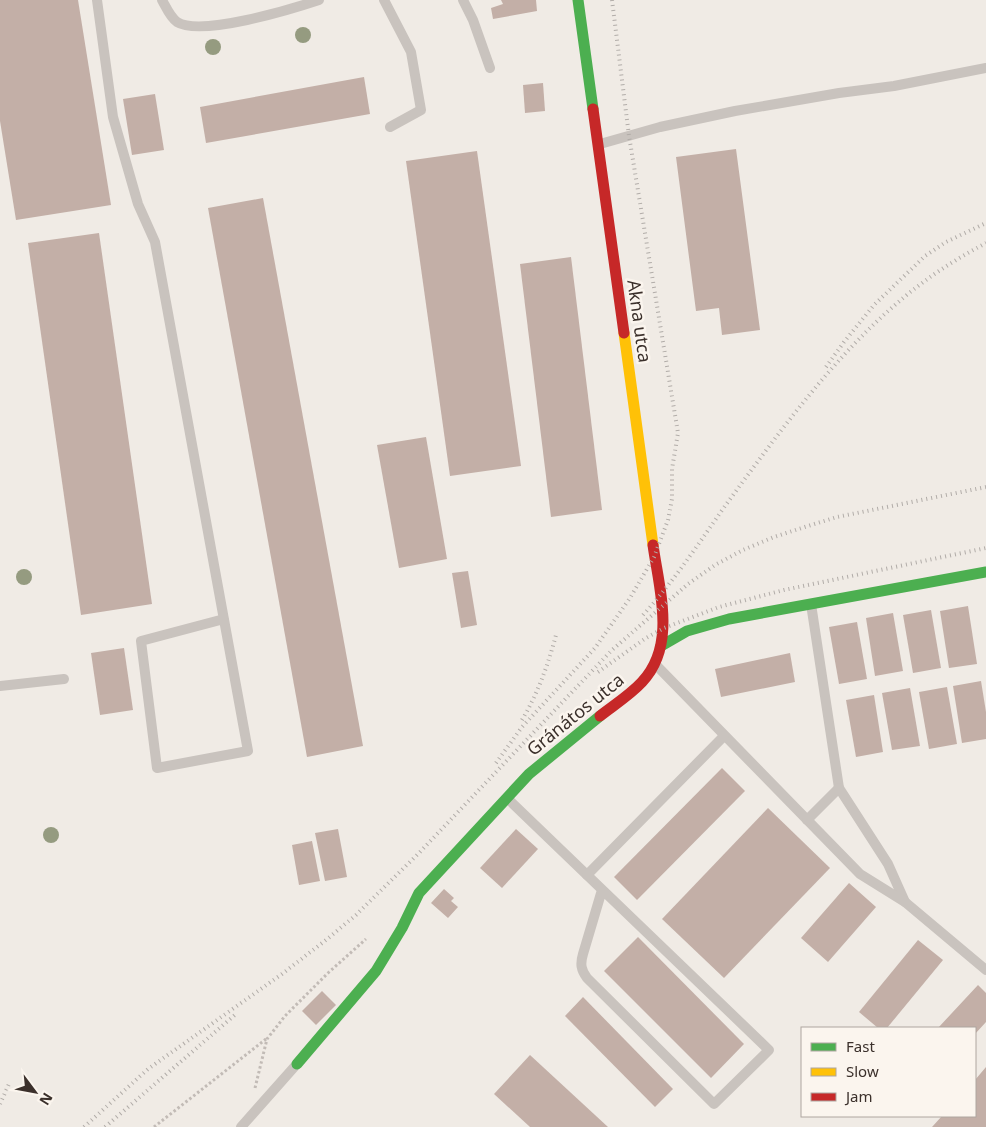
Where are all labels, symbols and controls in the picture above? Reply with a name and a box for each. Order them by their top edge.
street label: Akna utca [622,278,658,364]
street label: Gránátos utca [521,667,629,761]
legend [801,1027,976,1117]
text: Fast [846,1036,875,1056]
text: Slow [846,1061,879,1081]
north arrow [10,1067,60,1117]
text: Jam [844,1086,873,1106]
text: N [35,1089,58,1109]

